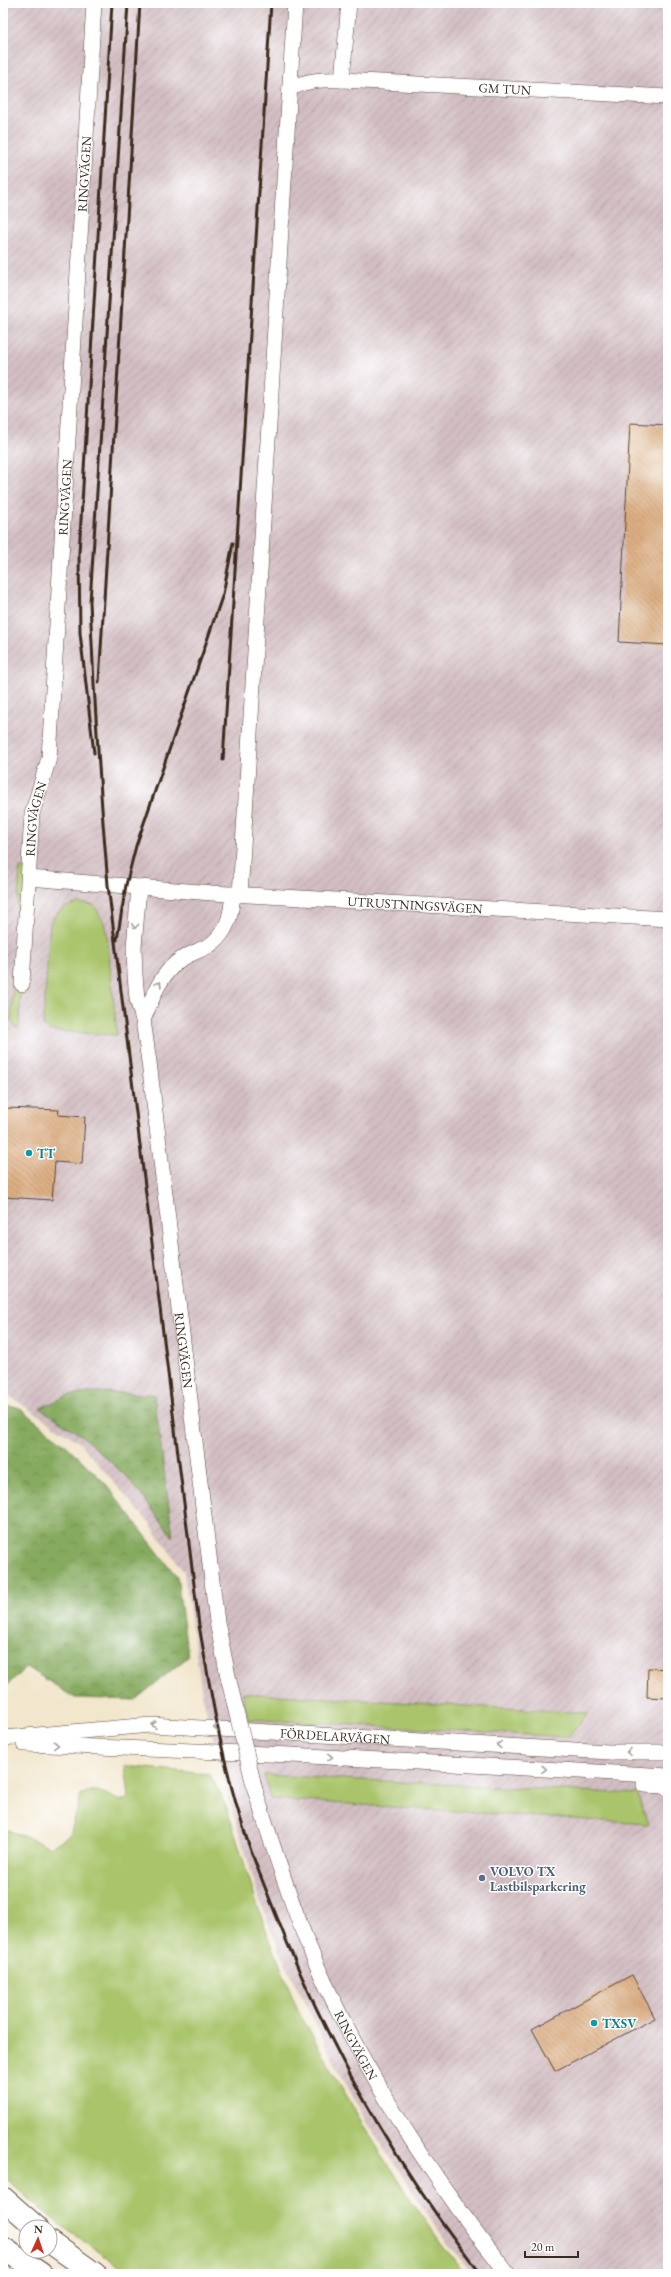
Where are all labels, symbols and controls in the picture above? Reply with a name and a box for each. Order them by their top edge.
street label: GM TUN [478,79,532,98]
street label: RINGVÄGEN [73,135,95,212]
street label: RINGVÄGEN [54,458,75,536]
street label: RINGVÄGEN [21,778,50,857]
street label: UTRUSTNINGSVÄGEN [347,892,484,917]
one-way arrow [131,923,140,929]
one-way arrow [154,981,162,988]
place label: TT [37,1145,56,1162]
marker: TT [24,1148,34,1158]
street label: RINGVÄGEN [171,1311,197,1390]
one-way arrow [151,1721,157,1729]
one-way arrow [213,1724,219,1733]
street label: FÖRDELARVÄGEN [280,1724,391,1748]
one-way arrow [53,1741,59,1750]
one-way arrow [496,1741,502,1749]
one-way arrow [626,1748,632,1756]
one-way arrow [327,1753,333,1762]
one-way arrow [541,1765,547,1773]
place label: VOLVO TX Lastbilsparkering [490,1863,586,1895]
marker: VOLVO TX Lastbilsparkering [477,1873,487,1883]
street label: RINGVÄGEN [331,2008,382,2083]
place label: TXSV [602,2015,637,2032]
marker: TXSV [589,2018,599,2028]
north arrow [18,2219,58,2259]
text: N [34,2222,43,2236]
scale bar [525,2233,578,2259]
text: 20 m [531,2239,555,2255]

